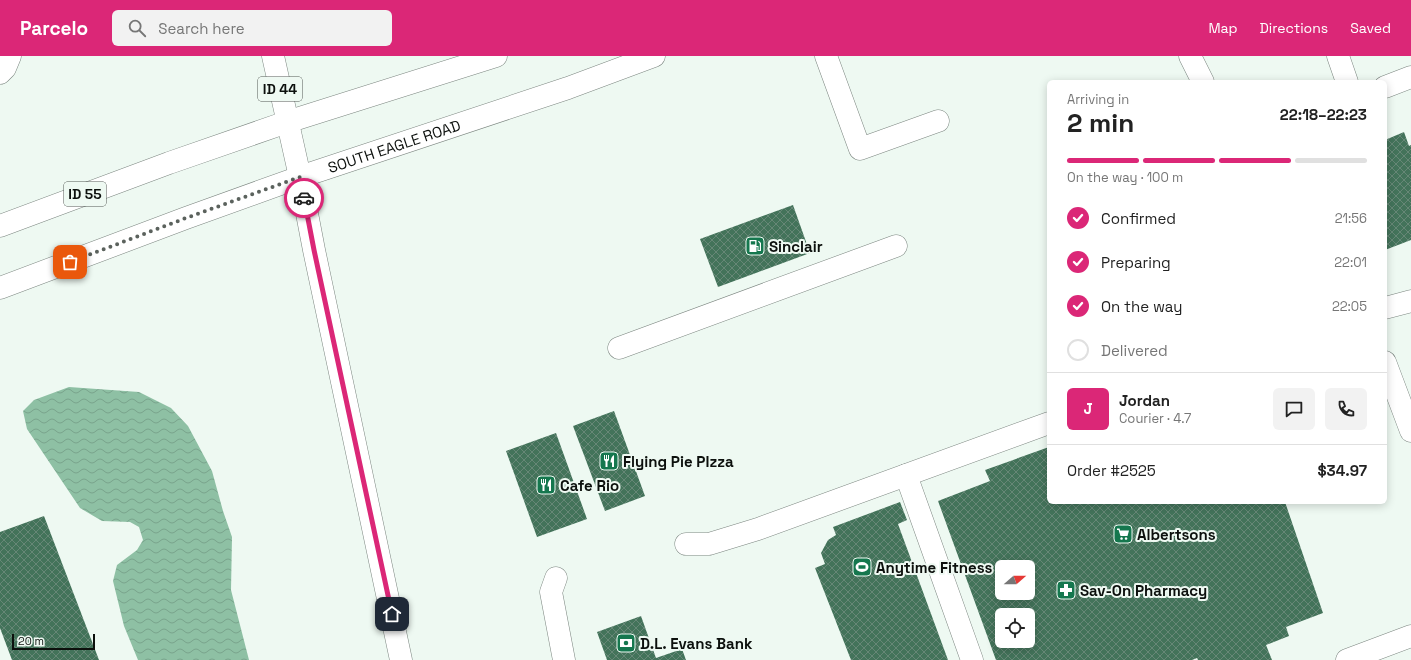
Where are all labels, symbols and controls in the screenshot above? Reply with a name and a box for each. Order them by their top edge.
search box [112,10,392,46]
text: Parcelo [20,16,88,41]
icon: search [126,17,148,39]
text: Search here [158,19,245,38]
text: Map [1208,19,1238,37]
text: Directions [1260,19,1328,37]
text: Saved [1350,19,1391,37]
road number: ID 44 [258,77,302,101]
text: Arriving in [1067,91,1129,108]
text: 22:18–22:23 [1280,105,1367,124]
text: 2 min [1067,106,1134,140]
street label: SOUTH EAGLE ROAD [325,115,463,177]
text: On the way · 100 m [1067,169,1183,186]
courier [284,178,324,218]
road number: ID 55 [64,182,106,206]
icon: car [293,187,315,209]
icon: check [1067,207,1089,229]
text: Confirmed [1101,209,1176,228]
text: 21:56 [1335,210,1367,227]
fuel station icon: Sinclair [744,235,766,257]
place label: Sinclair [769,237,823,256]
pin [53,245,87,279]
icon: bag [59,251,81,273]
icon: check [1067,251,1089,273]
text: Preparing [1101,253,1171,272]
text: 22:01 [1334,254,1367,271]
icon: check [1067,295,1089,317]
text: On the way [1101,297,1182,316]
text: 22:05 [1332,298,1367,315]
text: Delivered [1101,341,1168,360]
button: chat [1273,388,1315,430]
button: phone [1325,388,1367,430]
text: Jordan [1119,391,1170,410]
text: J [1083,399,1093,418]
text: Courier · 4.7 [1119,410,1191,427]
restaurant icon: Flying Pie PIzza [598,450,620,472]
place label: Flying Pie PIzza [623,452,734,471]
text: Order #2525 [1067,461,1156,480]
text: $34.97 [1318,461,1367,480]
restaurant icon: Cafe Rio [535,474,557,496]
place label: Cafe Rio [560,476,619,495]
supermarket icon: Albertsons [1112,523,1134,545]
place label: Albertsons [1137,525,1216,544]
sports icon: Anytime Fitness [851,556,873,578]
place label: Anytime Fitness [876,558,993,577]
north arrow [995,560,1035,600]
map controls [995,560,1035,648]
pharmacy icon: Sav-On Pharmacy [1055,579,1077,601]
place label: Sav-On Pharmacy [1080,581,1207,600]
pin [375,597,409,631]
icon: home [381,603,403,625]
button: locate [995,608,1035,648]
scale bar [12,632,95,651]
bank icon: D.L. Evans Bank [615,632,637,654]
text: 20 m [18,634,44,648]
place label: D.L. Evans Bank [640,634,753,653]

